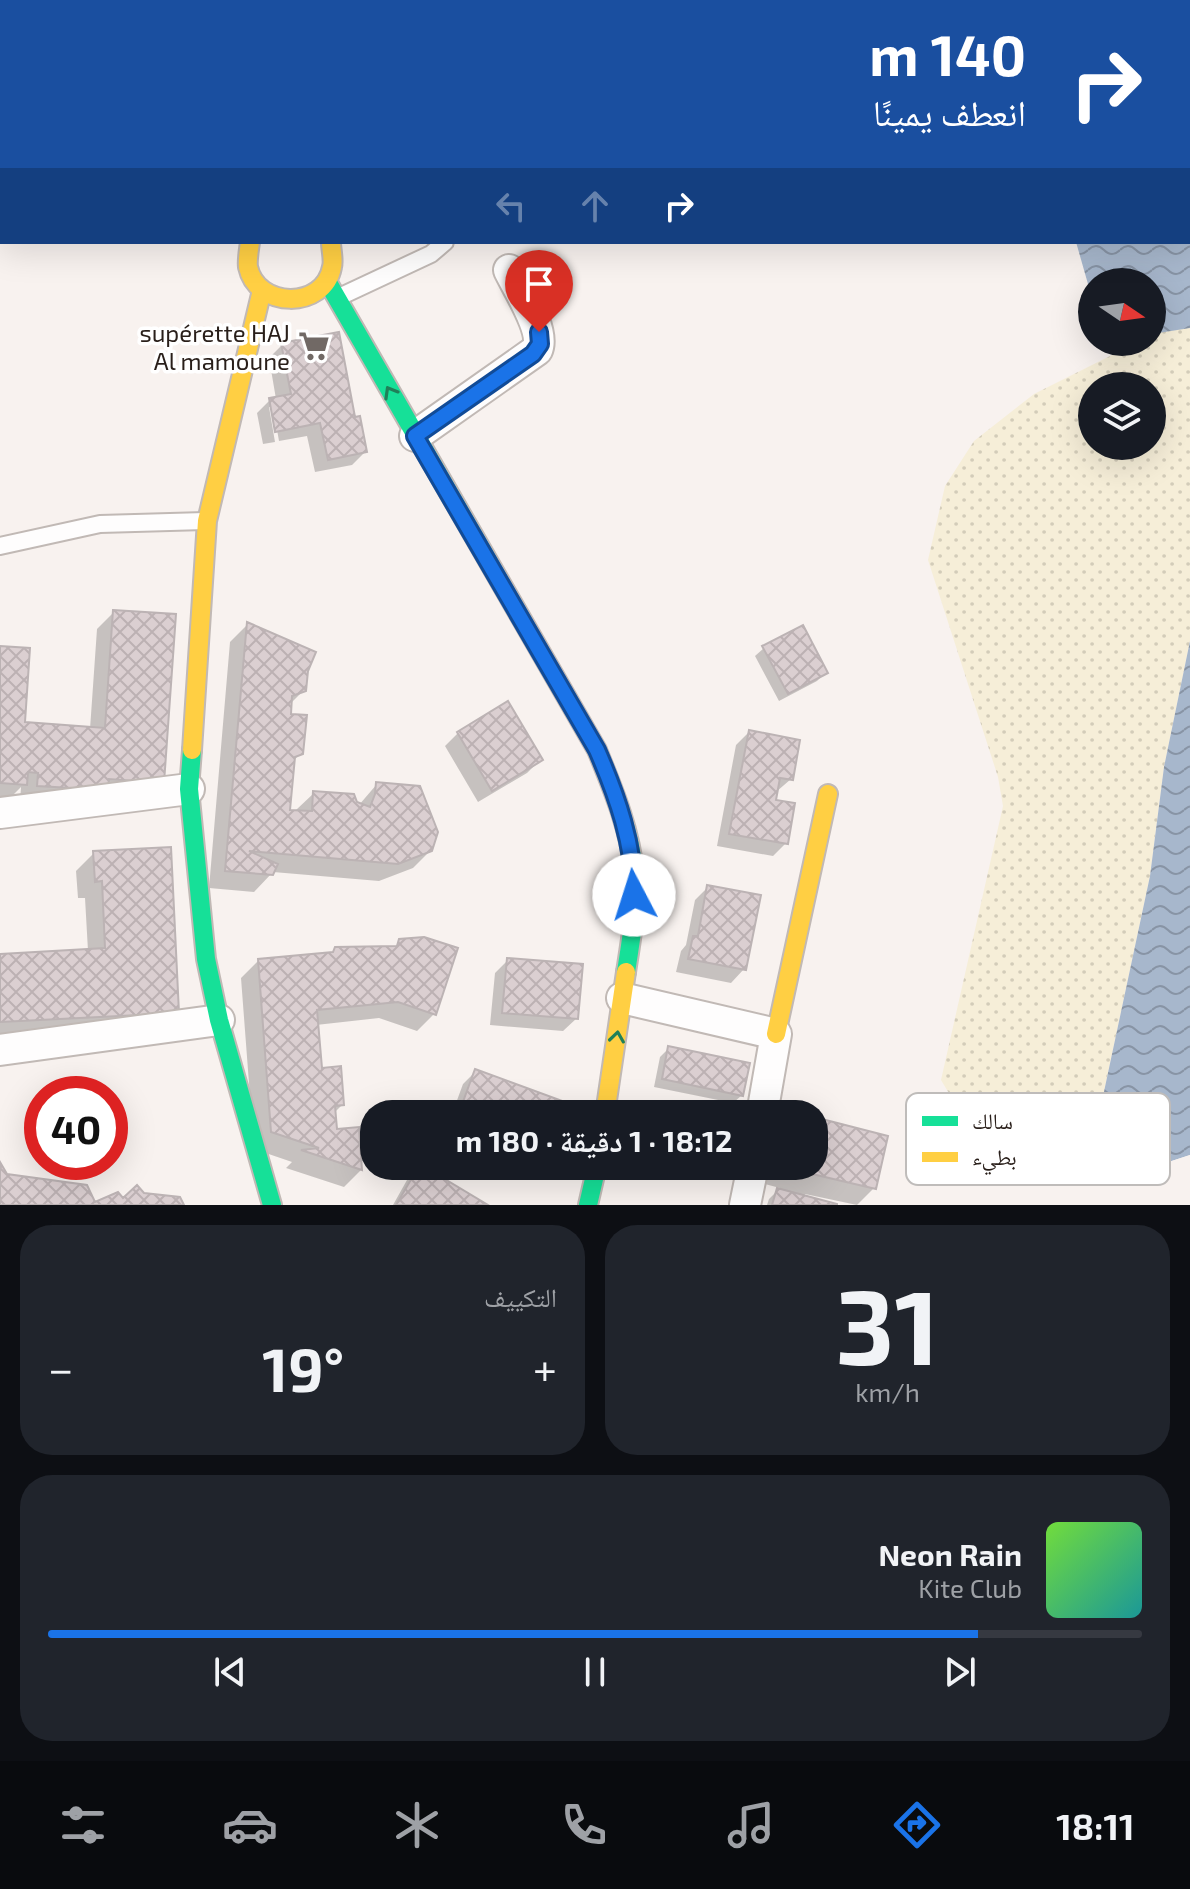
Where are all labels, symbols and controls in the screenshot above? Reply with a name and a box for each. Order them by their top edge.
text: 140 m [869,20,1026,87]
icon: right [1054,32,1158,136]
text: انعطف يمينًا [873,90,1026,133]
icon: left [489,184,533,228]
icon: ahead [573,184,617,228]
icon: right [657,184,701,228]
pin [505,250,573,332]
icon: arrive [517,262,561,306]
north arrow [1078,268,1166,356]
map controls [1078,268,1166,460]
place label: supérette HAJ Al mamoune [139,318,290,375]
supermarket icon: supérette HAJ Al mamoune [297,329,331,363]
button: layers [1078,372,1166,460]
one-way arrow [384,386,399,400]
position arrow [592,853,676,937]
one-way arrow [608,1030,625,1044]
speed limit sign: 40 [24,1076,128,1180]
legend [906,1093,1170,1185]
text: سالك [972,1107,1013,1133]
text: 18:12 · 1 دقيقة · 180 m [456,1122,732,1158]
text: بطيء [972,1143,1017,1175]
text: 31 [836,1261,939,1386]
text: التكييف [484,1281,557,1312]
text: 19° [262,1332,344,1404]
text: − [48,1341,74,1394]
text: + [533,1341,557,1394]
text: km/h [855,1376,920,1407]
text: Neon Rain [878,1536,1022,1572]
text: Kite Club [918,1572,1022,1603]
icon: previous [208,1650,252,1694]
icon: pause [573,1650,617,1694]
icon: next [938,1650,982,1694]
icon: filters [55,1797,111,1853]
icon: car [222,1797,278,1853]
icon: climate [389,1797,445,1853]
icon: phone [556,1797,612,1853]
icon: music [723,1797,779,1853]
icon: directions [889,1797,945,1853]
text: 18:11 [1056,1804,1135,1847]

